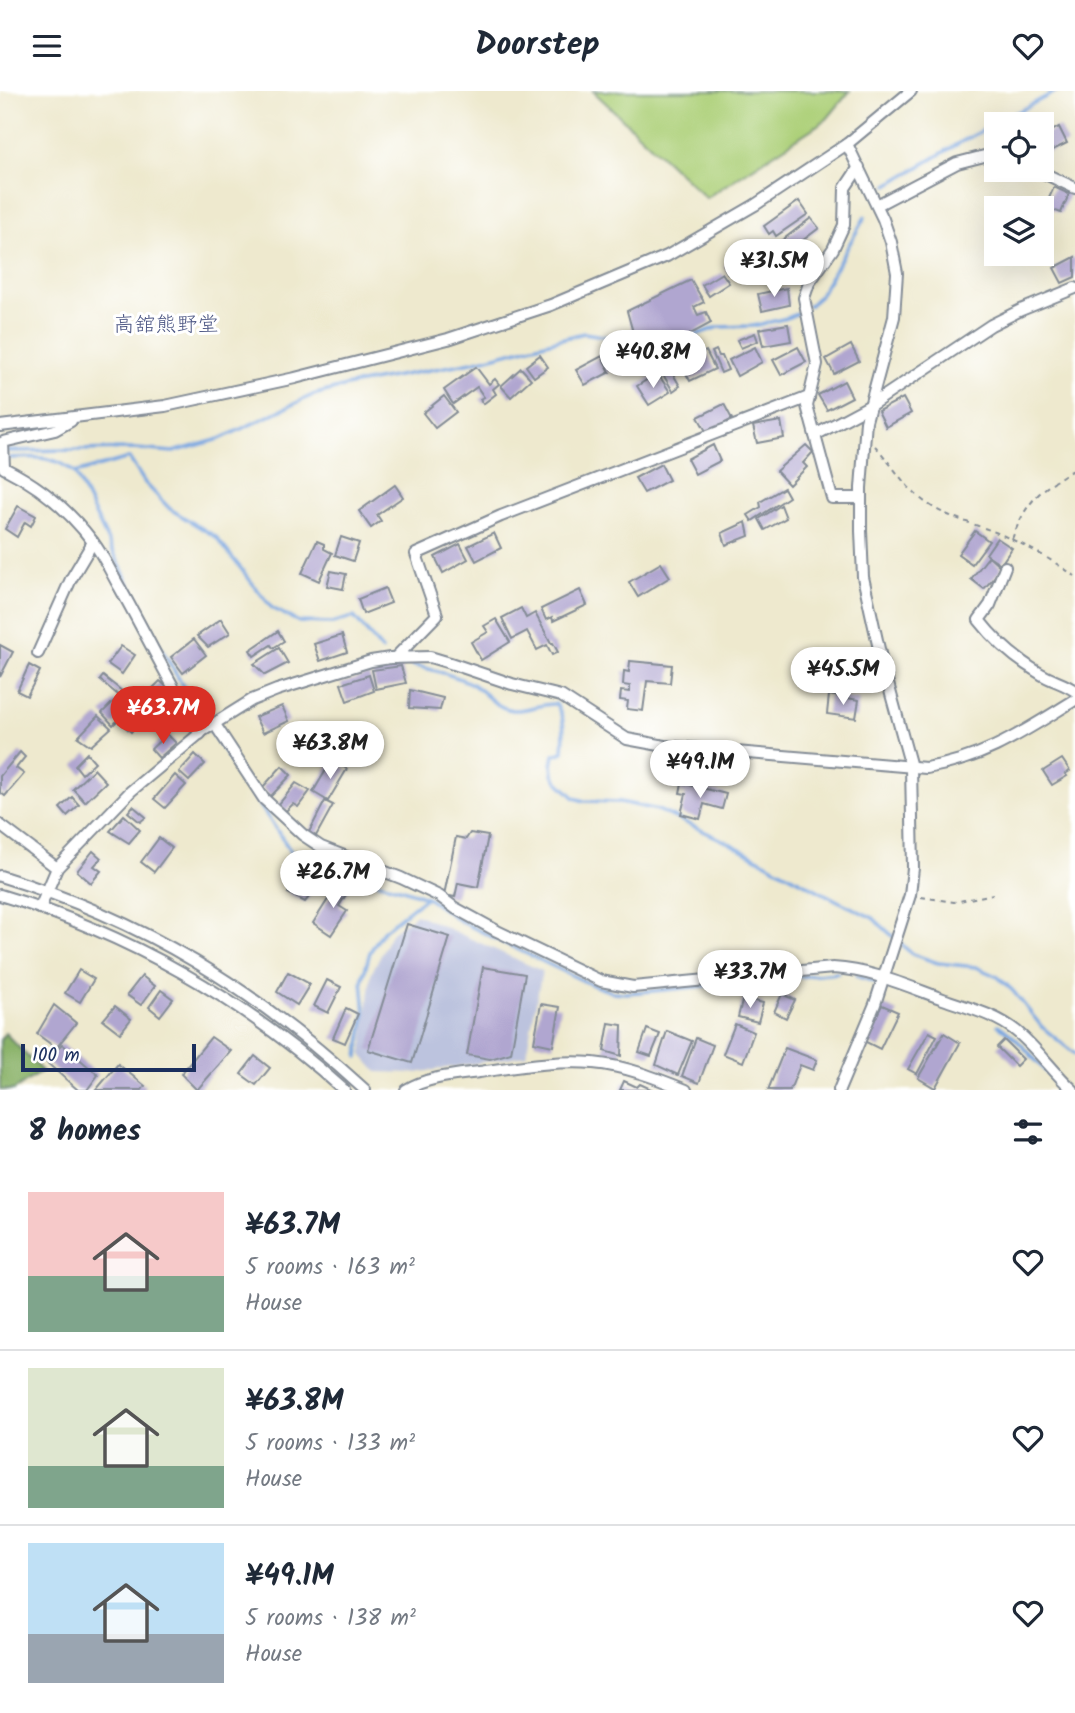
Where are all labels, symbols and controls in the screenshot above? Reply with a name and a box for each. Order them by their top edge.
text: Doorstep [475,20,600,71]
icon: menu [28,27,66,65]
icon: heart [1009,27,1047,65]
map controls [984,112,1054,266]
button: locate [984,112,1054,182]
button: layers [984,196,1054,266]
pin: ¥31.5M [717,239,831,299]
text: ¥31.5M [740,244,808,280]
district label: 高舘熊野堂 [114,309,219,342]
pin: ¥40.8M [596,331,710,390]
text: ¥40.8M [616,335,690,371]
pin: ¥45.5M [786,647,900,707]
text: ¥45.5M [807,652,879,688]
pin: ¥63.7M [106,687,220,746]
text: ¥63.7M [127,691,199,727]
pin: ¥63.8M [273,721,387,781]
text: ¥63.8M [292,726,368,762]
pin: ¥49.1M [643,741,757,800]
text: ¥49.1M [666,745,734,781]
pin: ¥26.7M [276,851,390,910]
text: ¥26.7M [296,855,370,891]
pin: ¥33.7M [693,951,807,1010]
text: ¥33.7M [713,955,787,991]
scale bar [21,1041,196,1073]
text: 100 m [32,1041,80,1071]
text: 8 homes [28,1108,141,1156]
icon: filters [1009,1113,1047,1151]
text: ¥63.7M [245,1202,340,1250]
icon: home [84,1220,168,1304]
icon: heart [1009,1243,1047,1281]
text: 5 rooms · 163 m² [245,1250,415,1286]
text: House [245,1286,302,1322]
text: ¥63.8M [245,1378,344,1426]
icon: home [84,1396,168,1480]
icon: heart [1009,1419,1047,1457]
text: 5 rooms · 133 m² [245,1426,415,1462]
text: House [245,1462,302,1498]
text: ¥49.1M [245,1553,334,1601]
icon: home [84,1571,168,1655]
icon: heart [1009,1594,1047,1632]
text: 5 rooms · 138 m² [245,1601,416,1637]
text: House [245,1637,302,1673]

